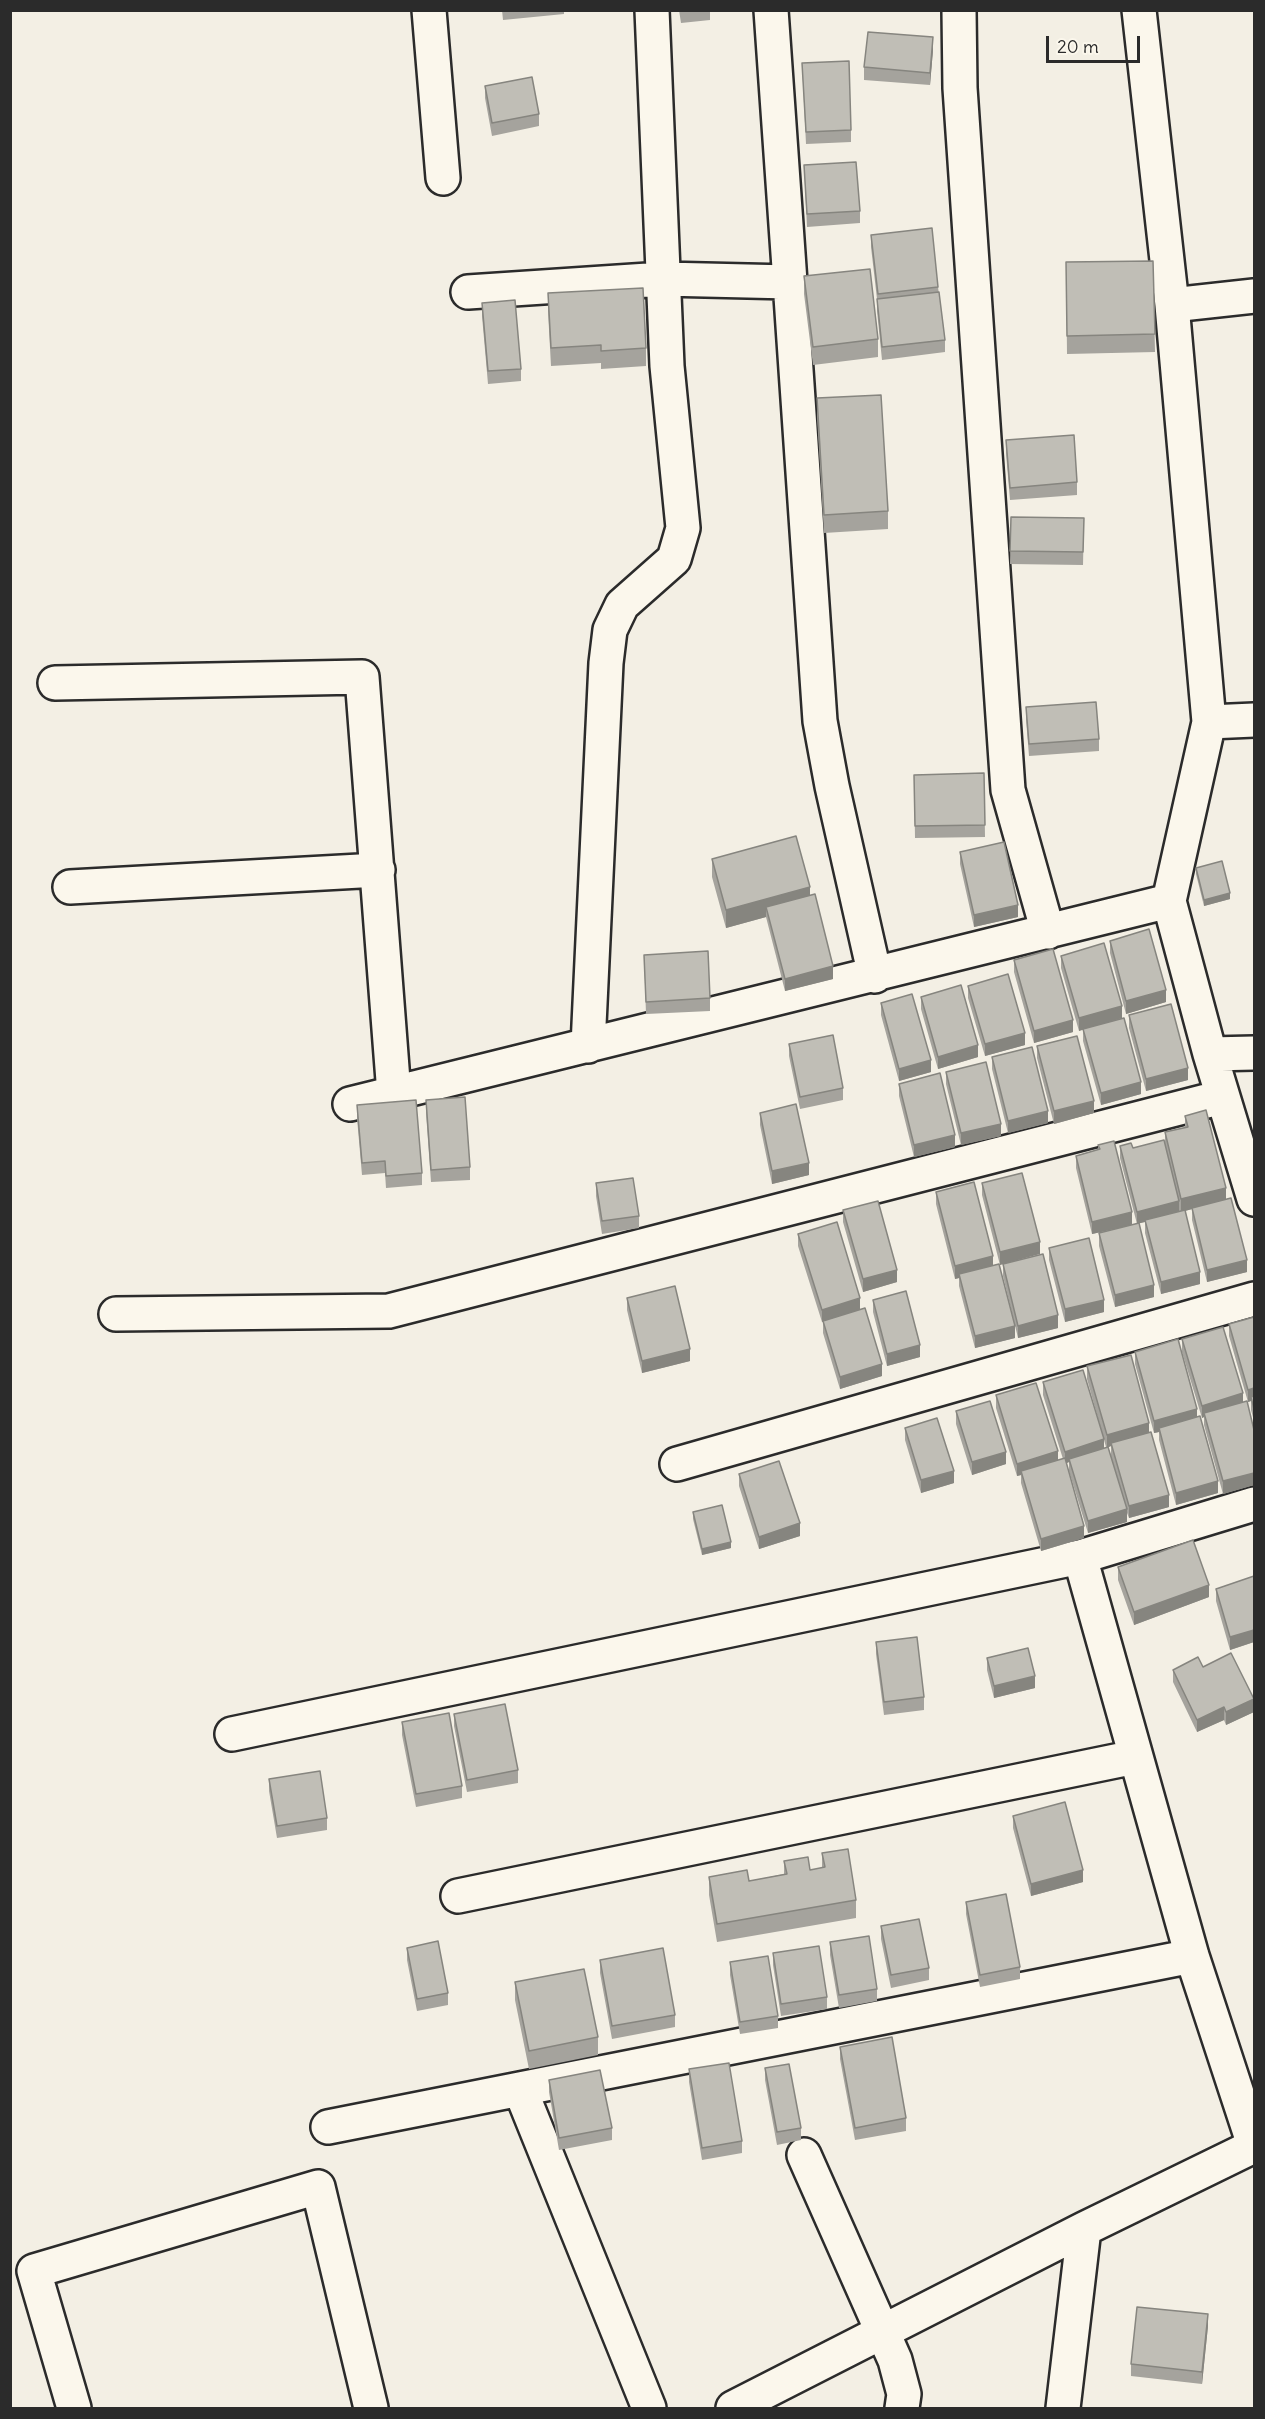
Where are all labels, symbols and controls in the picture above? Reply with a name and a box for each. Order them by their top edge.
scale bar [1049,24,1144,62]
text: 20 m [1057,35,1099,58]

